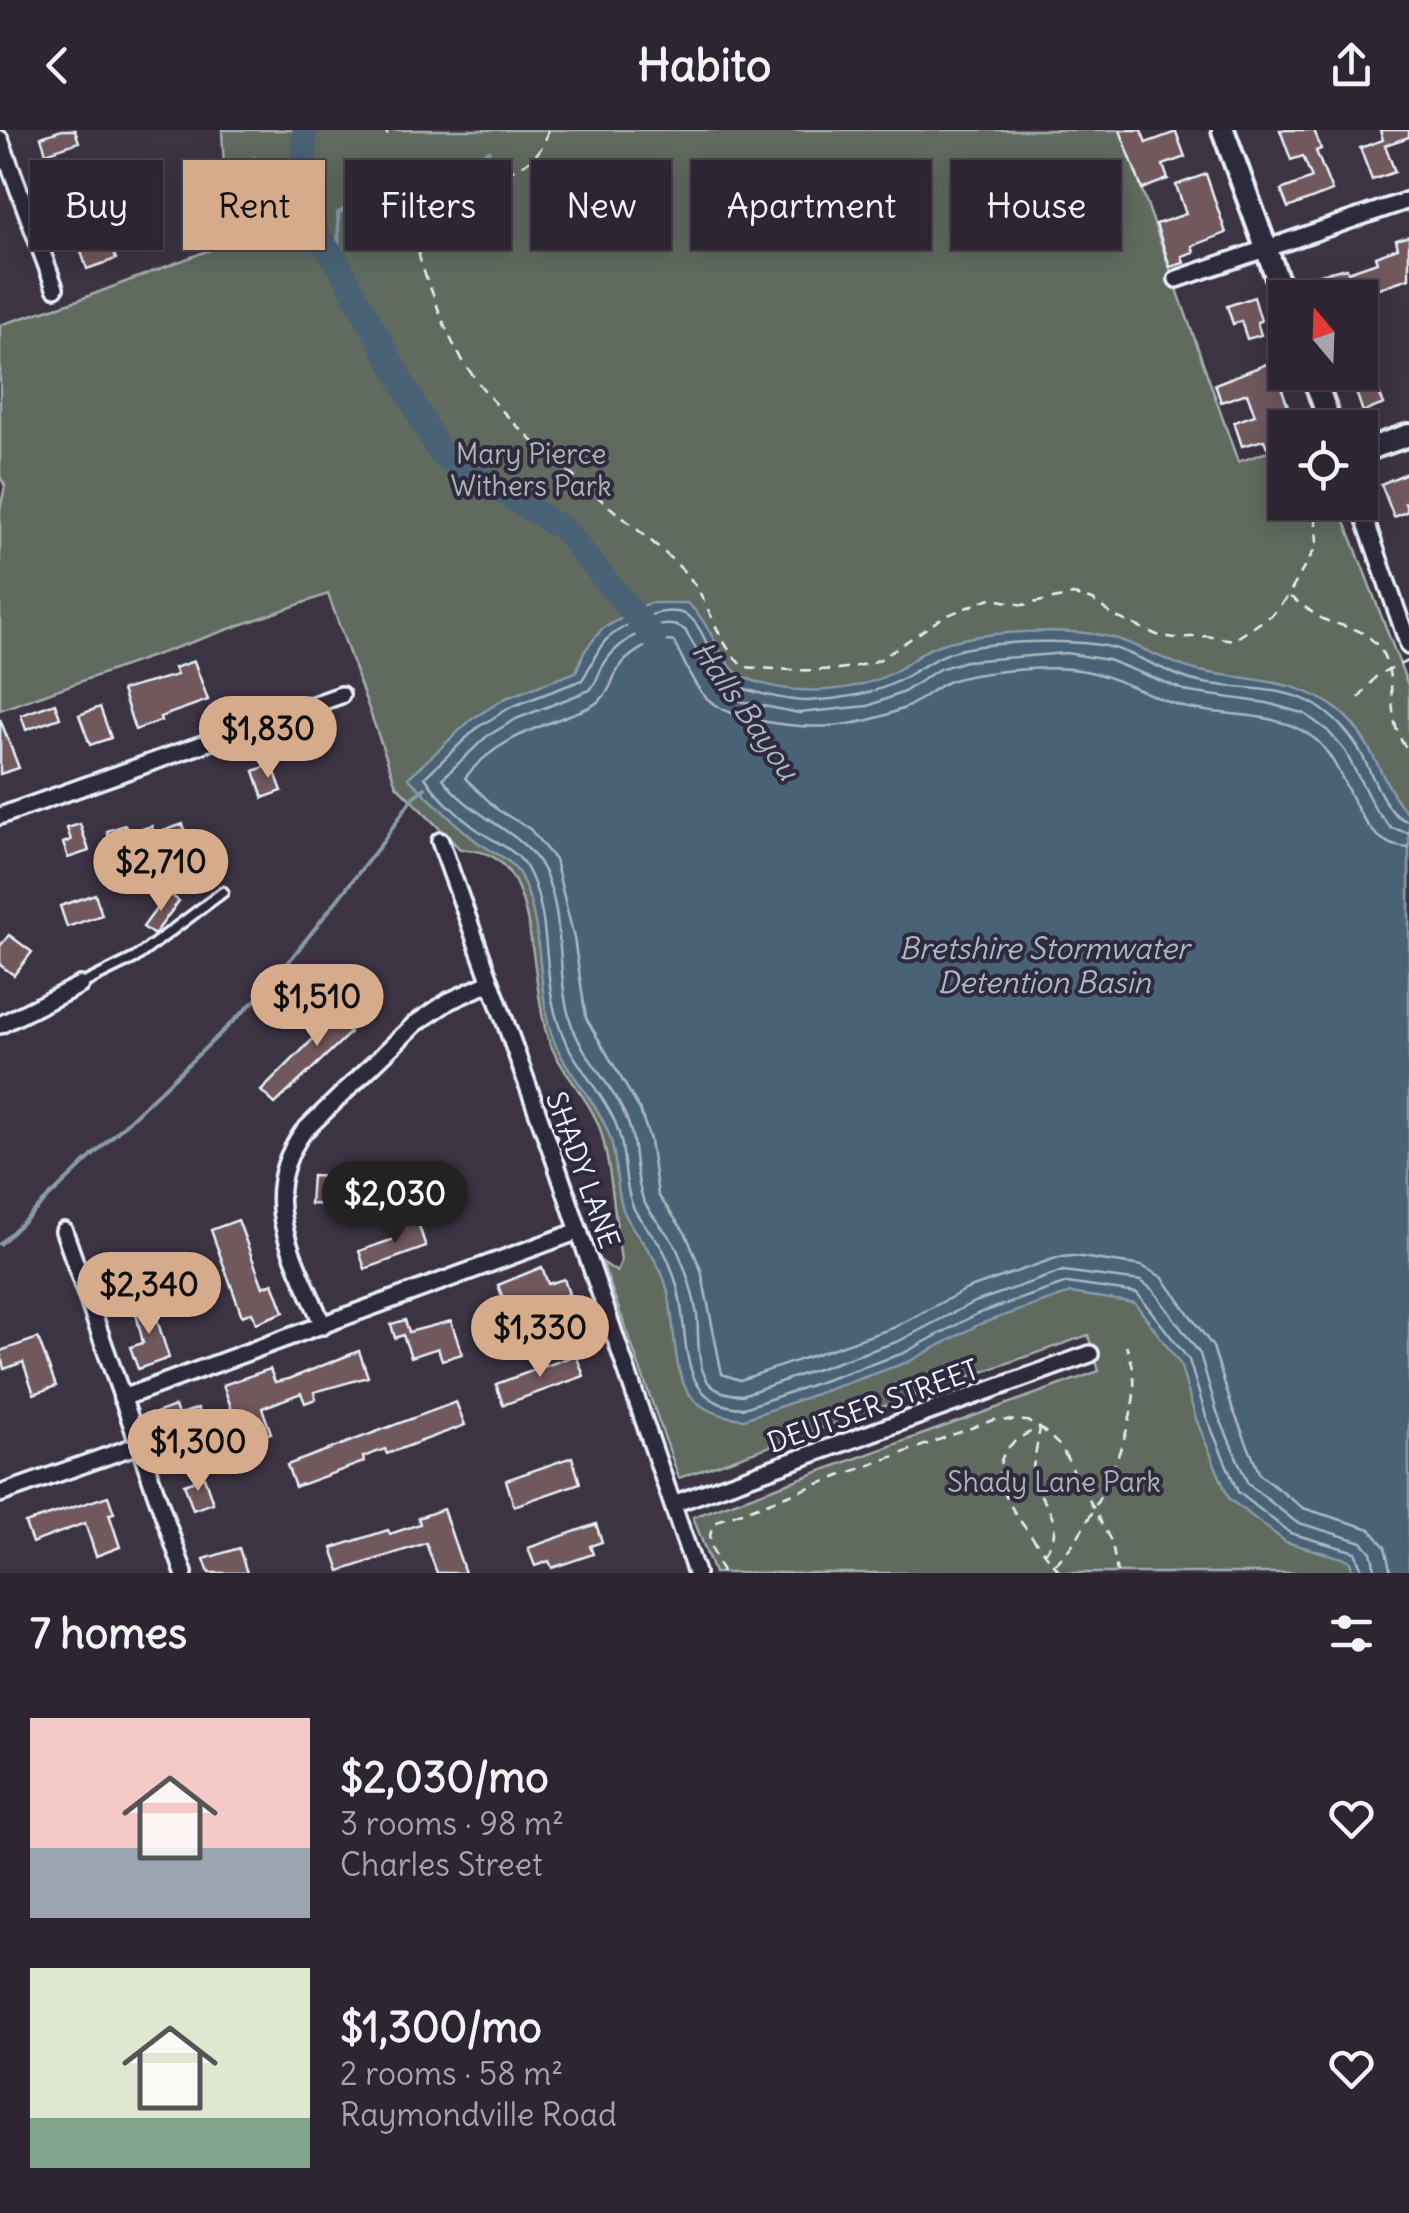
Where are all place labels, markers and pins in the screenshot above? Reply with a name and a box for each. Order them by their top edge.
pin: $1,830 [187,696,349,781]
pin: $2,710 [80,829,242,914]
pin: $1,510 [236,964,398,1049]
pin: $2,030 [314,1161,476,1246]
pin: $2,340 [68,1252,230,1337]
pin: $1,330 [459,1295,621,1380]
pin: $1,300 [117,1409,279,1494]

